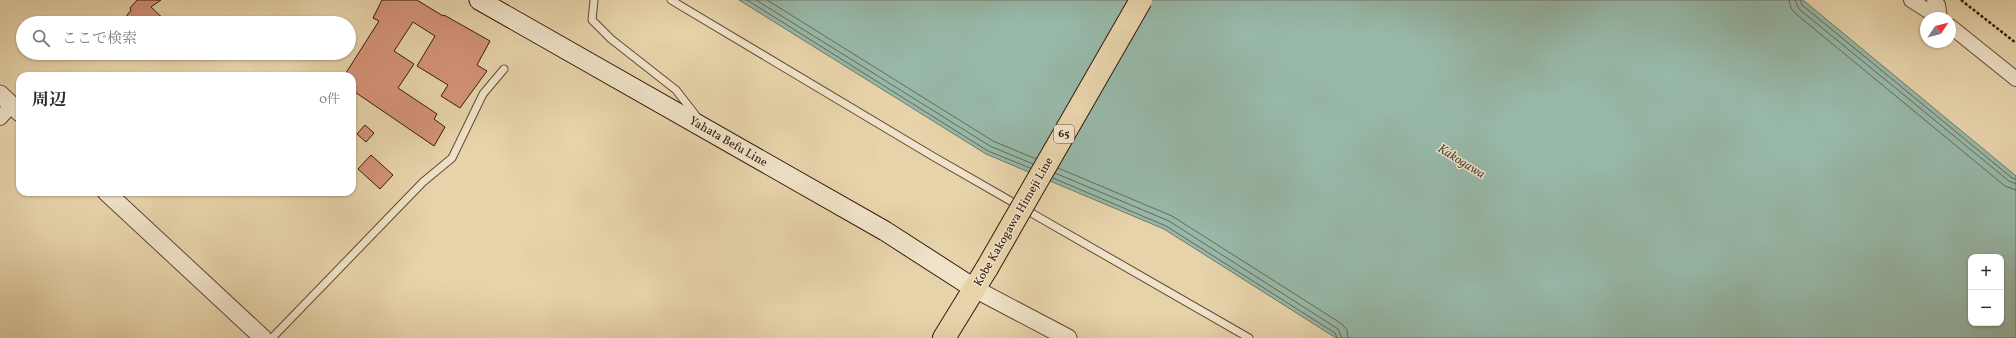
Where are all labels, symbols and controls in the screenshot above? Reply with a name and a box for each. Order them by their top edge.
north arrow [1920,12,1956,48]
search box [16,16,356,60]
icon: search [30,27,52,49]
text: ここで検索 [62,29,137,50]
text: 周辺 [32,89,66,112]
text: 0件 [319,91,340,109]
street label: Yahata Befu Line [686,113,770,171]
road number: 65 [1054,125,1074,143]
water label: Kakogawa [1434,140,1488,184]
street label: Kobe Kakogawa Himeji Line [970,154,1058,289]
map controls [1968,254,2004,326]
button: + [1968,254,2004,290]
button: − [1968,290,2004,326]

